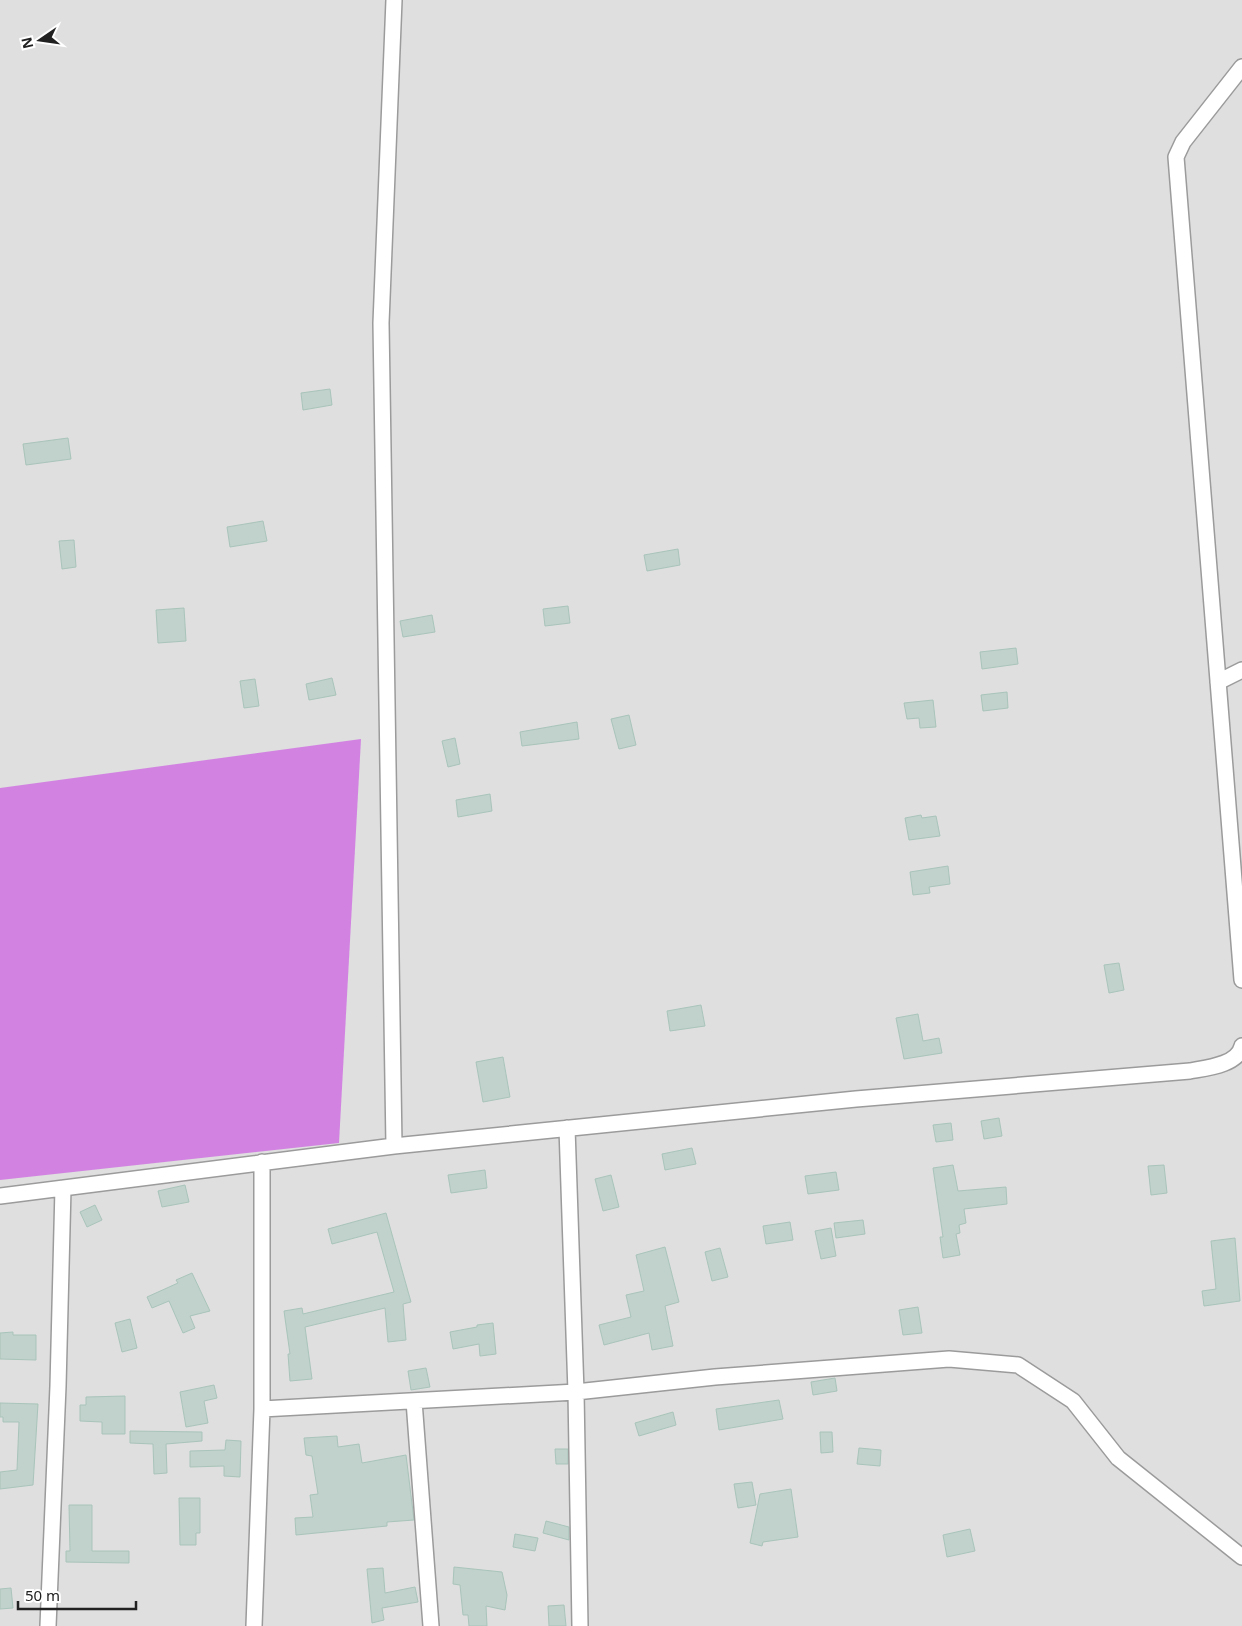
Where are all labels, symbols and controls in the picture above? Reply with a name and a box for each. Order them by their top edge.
north arrow [15,15,65,65]
text: N [16,35,37,51]
scale bar [18,1578,135,1610]
text: 50 m [25,1585,60,1605]

